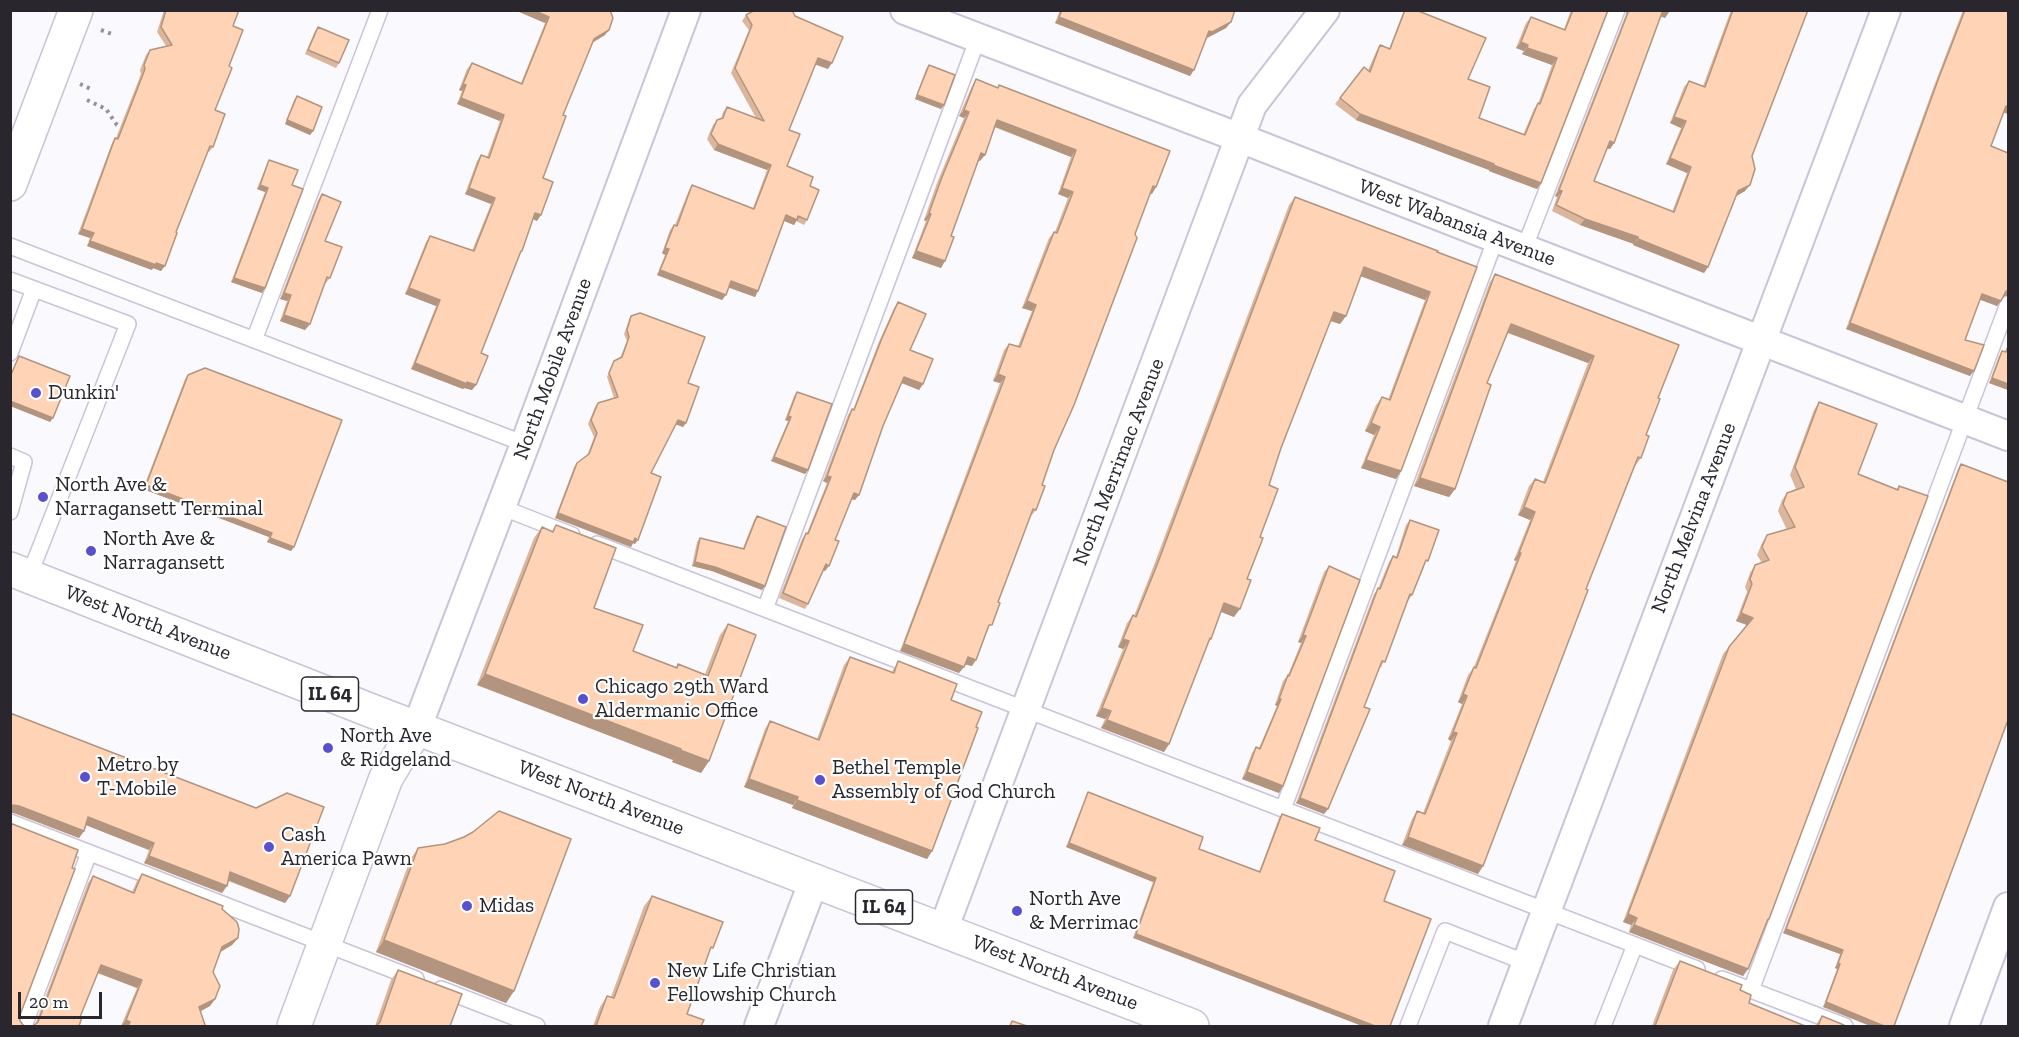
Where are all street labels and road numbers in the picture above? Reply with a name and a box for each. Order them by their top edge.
street label: West Wabansia Avenue [1355,174,1559,272]
street label: North Mobile Avenue [508,275,598,463]
street label: North Merrimac Avenue [1068,355,1170,569]
street label: North Melvina Avenue [1646,419,1742,617]
street label: West North Avenue [61,580,235,666]
road number: IL 64 [302,677,358,711]
street label: West North Avenue [514,755,688,841]
road number: IL 64 [856,890,912,924]
street label: West North Avenue [968,930,1142,1016]

